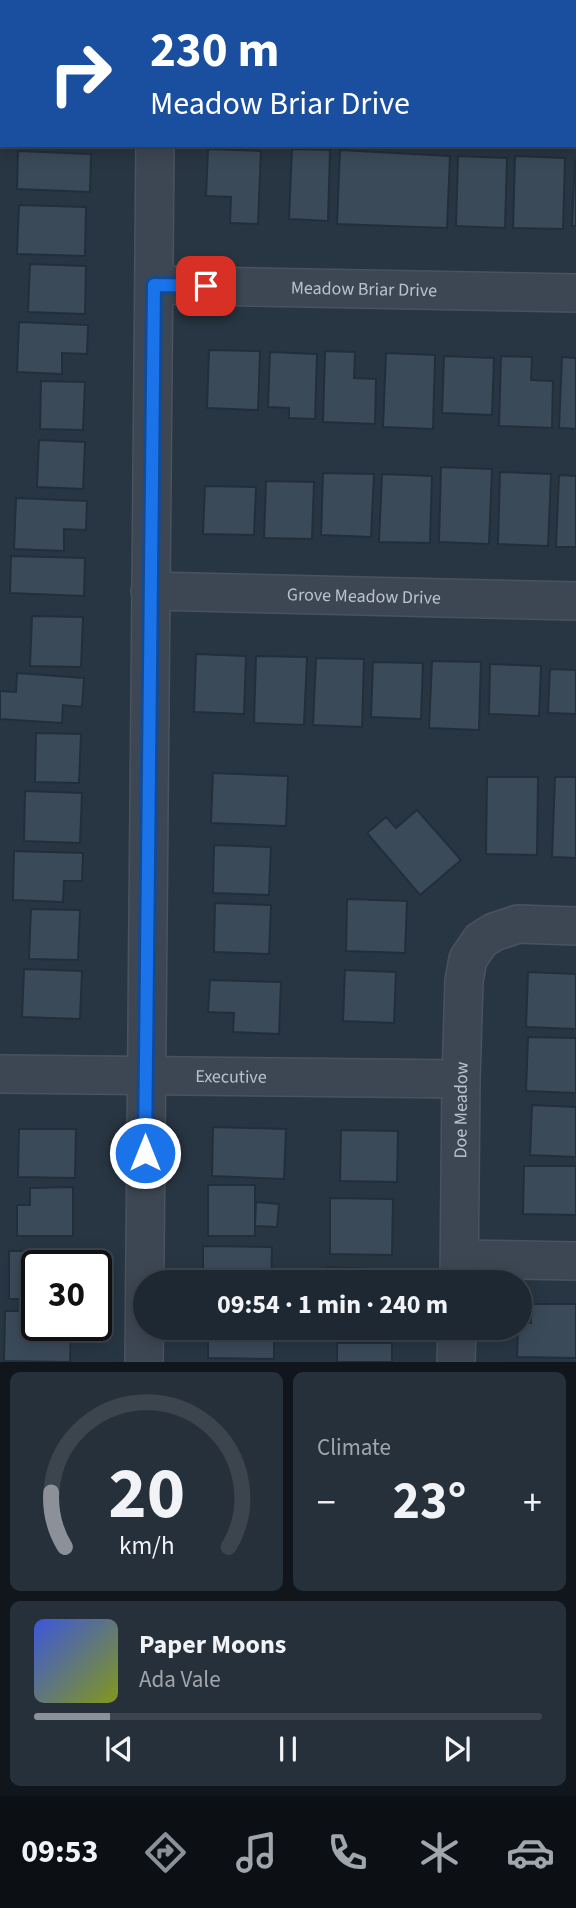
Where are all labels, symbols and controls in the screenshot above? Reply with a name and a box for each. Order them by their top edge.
text: 230 m [150,16,279,86]
icon: right [35,28,126,119]
text: Meadow Briar Drive [150,81,410,127]
pin [176,256,236,316]
icon: arrive [187,267,225,305]
street label: Meadow Briar Drive [291,275,437,303]
street label: Grove Meadow Drive [287,582,441,610]
street label: Doe Meadow [448,1061,474,1159]
street label: Executive [195,1064,267,1089]
position arrow [108,1116,182,1190]
speed limit sign: 30 [21,1250,112,1341]
text: 09:54 · 1 min · 240 m [217,1286,448,1323]
text: Climate [317,1431,391,1464]
text: 20 [108,1443,185,1547]
text: 23° [393,1465,466,1539]
text: − [317,1476,336,1530]
text: + [523,1476,542,1530]
text: km/h [119,1528,174,1564]
text: Paper Moons [139,1626,286,1663]
text: Ada Vale [139,1663,221,1696]
icon: previous [100,1730,138,1768]
icon: pause [269,1730,307,1768]
icon: next [438,1730,476,1768]
icon: directions [141,1828,190,1877]
icon: music [232,1828,281,1877]
icon: phone [323,1828,372,1877]
icon: climate [415,1828,464,1877]
icon: car [506,1828,555,1877]
text: 09:53 [21,1829,98,1875]

